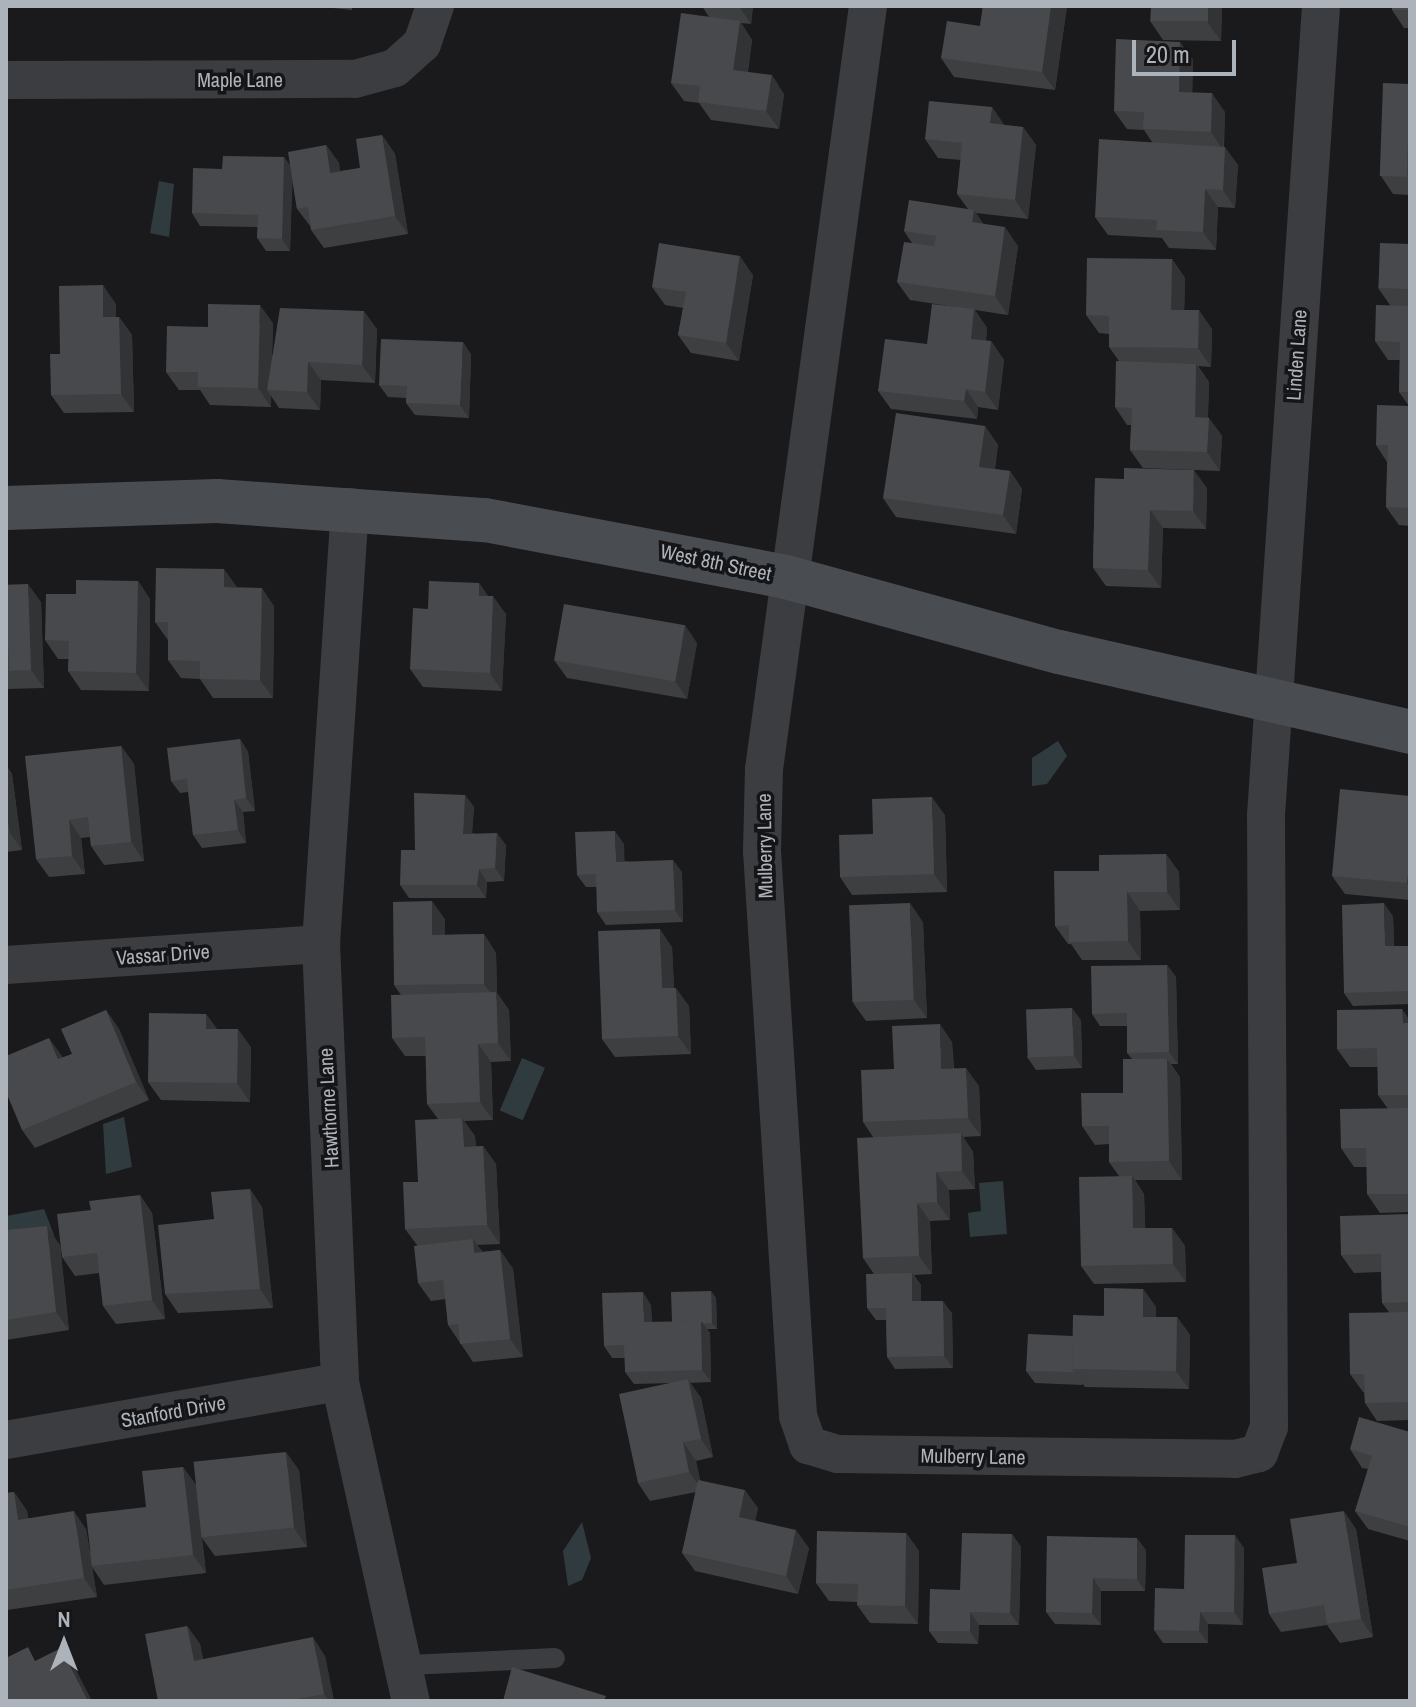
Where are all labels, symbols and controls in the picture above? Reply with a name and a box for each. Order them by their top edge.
scale bar [1136,24,1240,74]
text: 20 m [1146,38,1190,70]
street label: Maple Lane [197,67,283,91]
street label: Linden Lane [1281,309,1311,401]
street label: West 8th Street [658,539,774,585]
street label: Mulberry Lane [751,793,777,899]
street label: Vassar Drive [115,939,211,969]
street label: Hawthorne Lane [313,1047,343,1169]
street label: Stanford Drive [119,1390,227,1432]
street label: Mulberry Lane [920,1443,1026,1469]
north arrow [24,1603,104,1683]
text: N [57,1604,71,1634]

